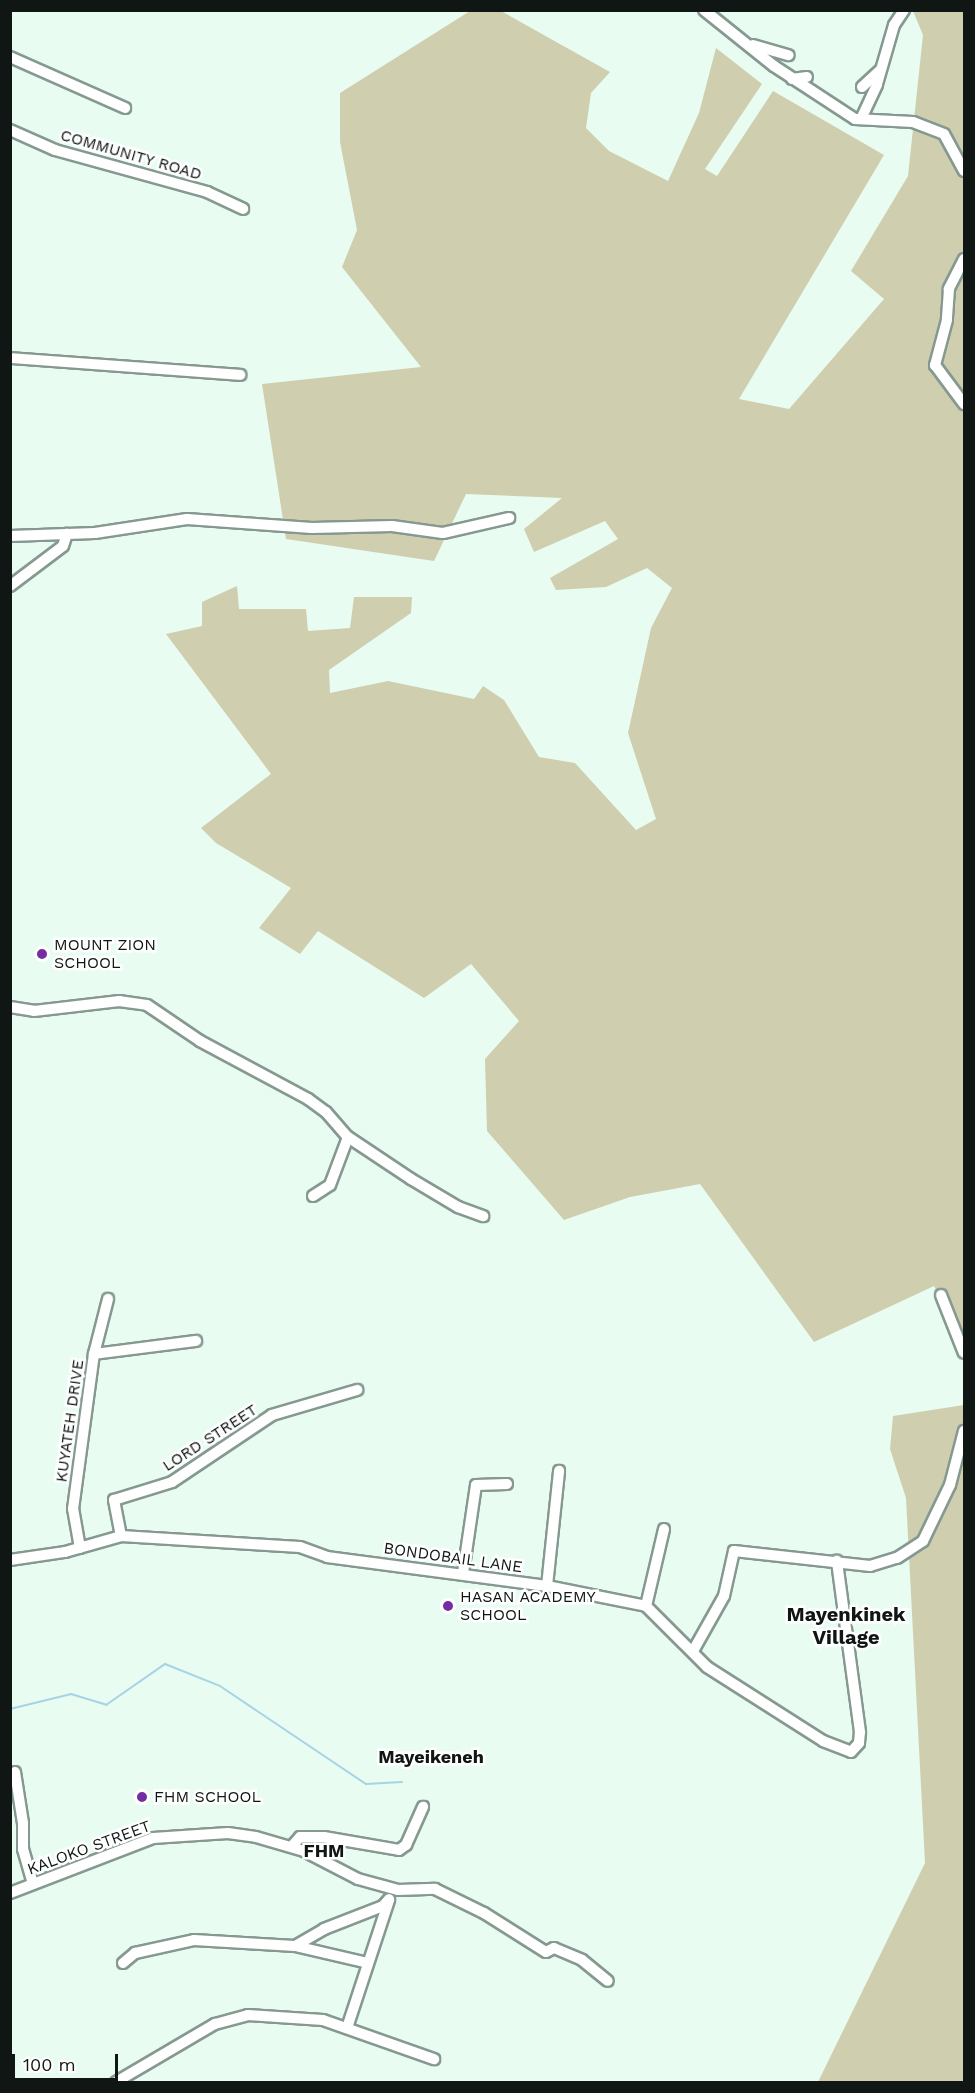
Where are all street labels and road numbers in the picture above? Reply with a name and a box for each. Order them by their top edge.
street label: COMMUNITY ROAD [58,126,204,184]
street label: KUYATEH DRIVE [52,1358,88,1484]
street label: LORD STREET [159,1400,261,1476]
street label: BONDOBAIL LANE [382,1539,524,1577]
street label: KALOKO STREET [25,1817,153,1879]

